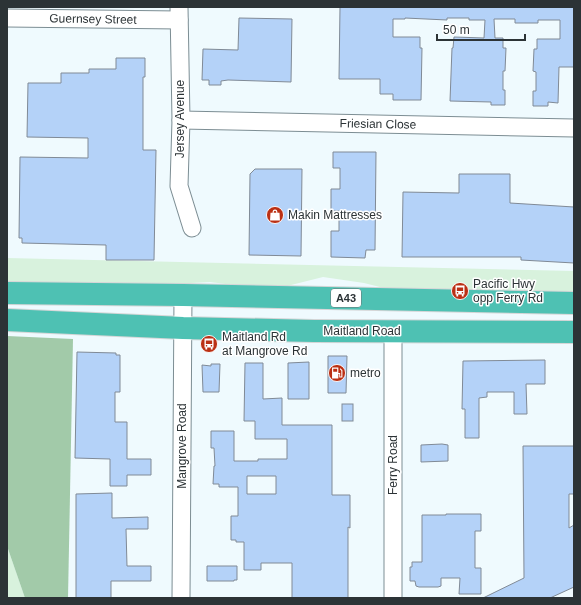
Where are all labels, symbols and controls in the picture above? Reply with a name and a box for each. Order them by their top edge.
street label: Guernsey Street [49,11,137,27]
scale bar [437,16,525,42]
text: 50 m [443,23,470,37]
street label: Jersey Avenue [173,79,187,158]
street label: Friesian Close [340,116,417,132]
shop icon: Makin Mattresses [265,205,285,225]
place label: Makin Mattresses [288,208,382,222]
place label: Pacific Hwy opp Ferry Rd [473,277,543,305]
bus stop icon: Pacific Hwy opp Ferry Rd [450,281,470,301]
road number: A43 [331,289,361,307]
street label: Maitland Road [323,324,401,338]
place label: Maitland Rd at Mangrove Rd [222,330,307,358]
bus stop icon: Maitland Rd at Mangrove Rd [199,334,219,354]
fuel station icon: metro [327,363,347,383]
place label: metro [350,366,381,380]
street label: Mangrove Road [175,403,189,489]
street label: Ferry Road [386,435,400,495]

